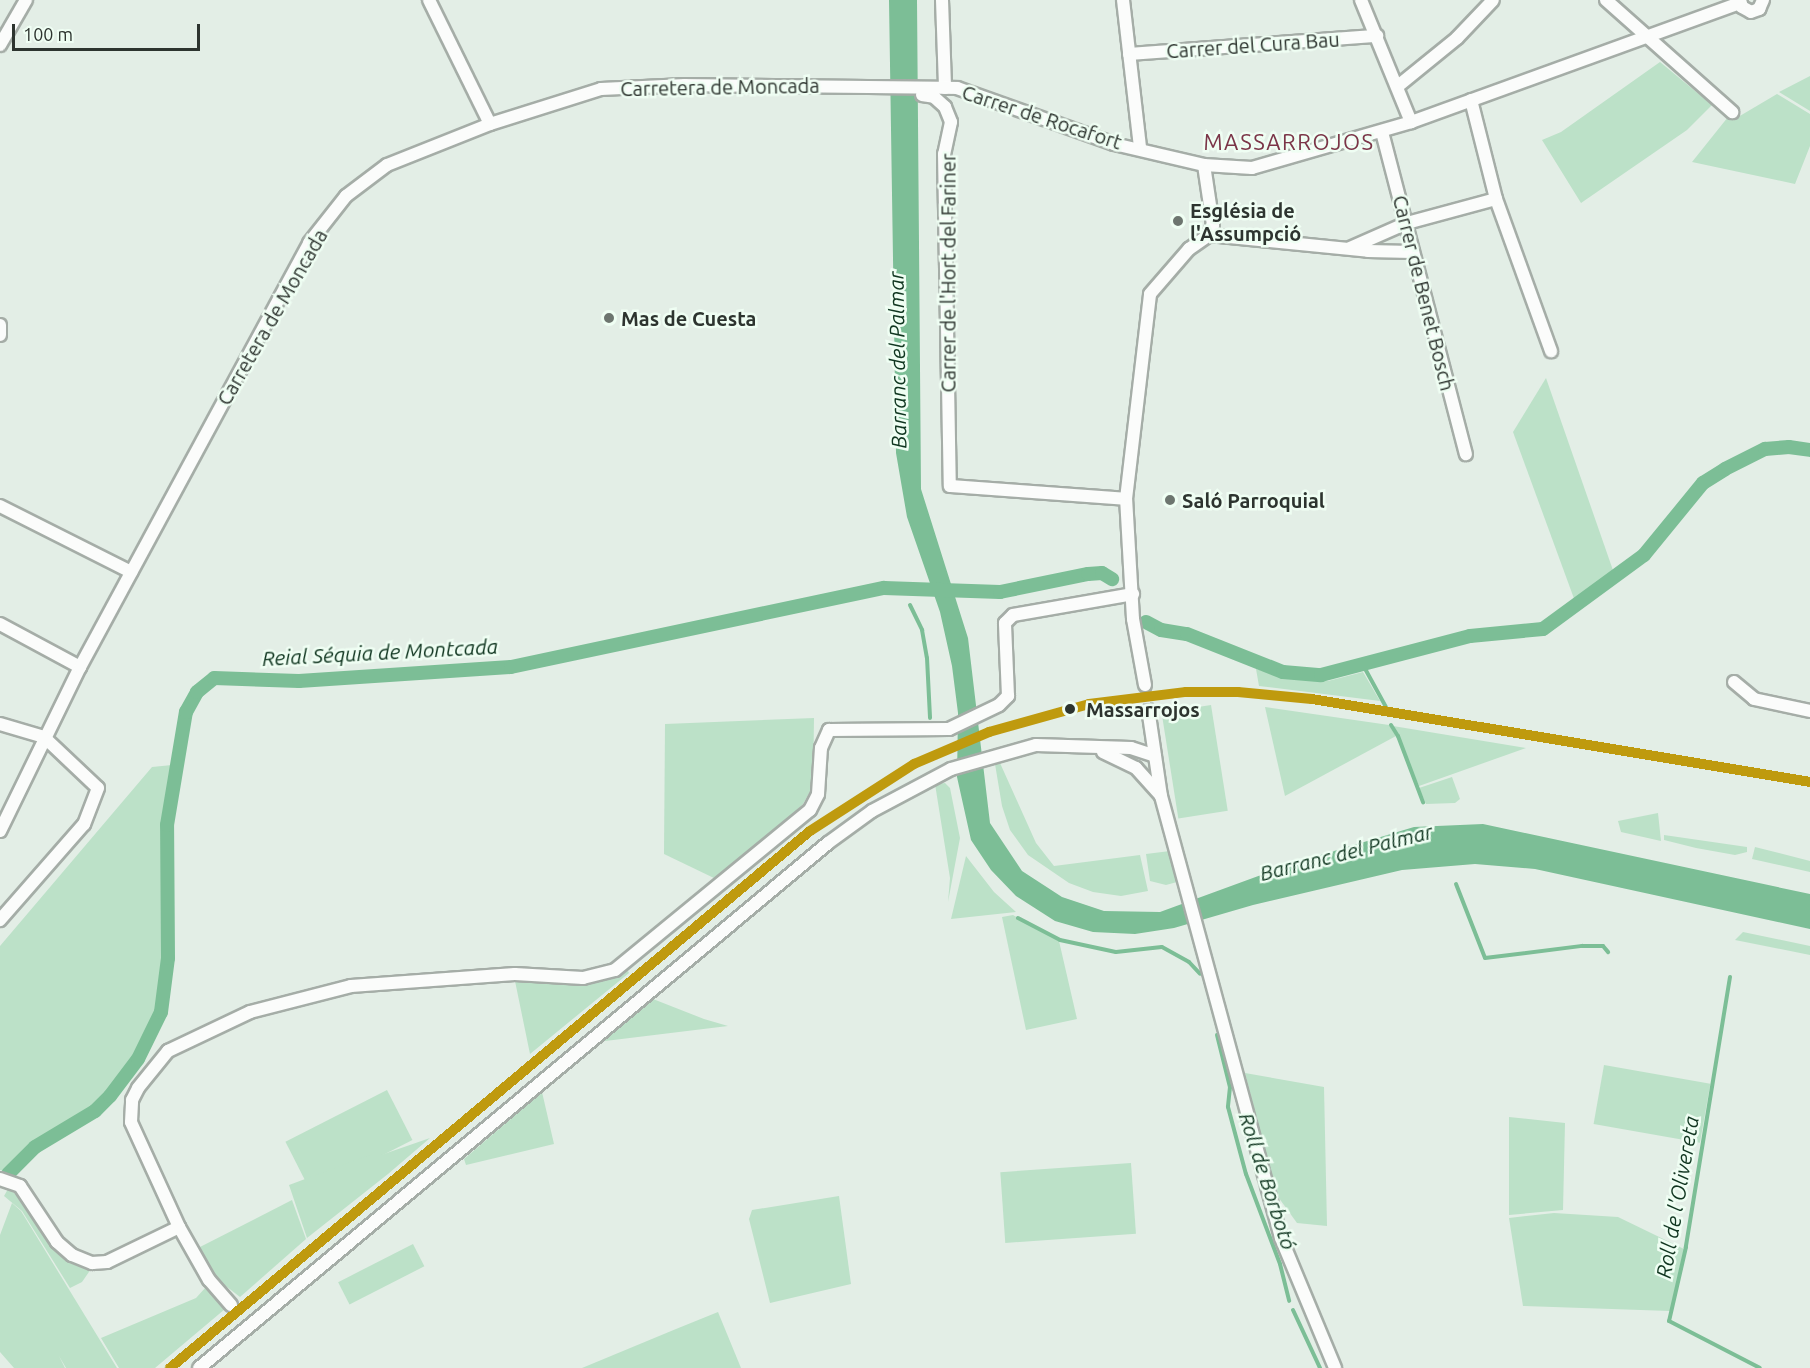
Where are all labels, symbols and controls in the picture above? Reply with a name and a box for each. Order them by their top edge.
scale bar [15,12,202,50]
text: 100 m [23,24,73,44]
street label: Carrer del Cura Bau [1165,27,1341,63]
street label: Carretera de Moncada [620,73,820,101]
street label: Carrer de Rocafort [959,80,1125,154]
district label: MASSARROJOS [1203,129,1375,155]
street label: Carrer de l'Hort del Fariner [936,153,960,393]
street label: Carrer de Benet Bosch [1388,193,1460,393]
place label: Església de l'Assumpció [1190,198,1301,245]
marker: Església de l'Assumpció [1171,214,1185,228]
street label: Carretera de Moncada [212,225,332,409]
water label: Barranc del Palmar [883,271,911,449]
place label: Mas de Cuesta [621,306,756,330]
marker: Mas de Cuesta [602,311,616,325]
place label: Saló Parroquial [1182,488,1325,512]
marker: Saló Parroquial [1163,493,1177,507]
water label: Reial Séquia de Montcada [261,633,499,671]
place label: Massarrojos [1086,697,1200,721]
marker: Massarrojos [1059,698,1081,720]
water label: Barranc del Palmar [1257,818,1435,886]
water label: Roll de Borbotó [1234,1109,1302,1253]
water label: Roll de l'Olivereta [1650,1114,1704,1280]

